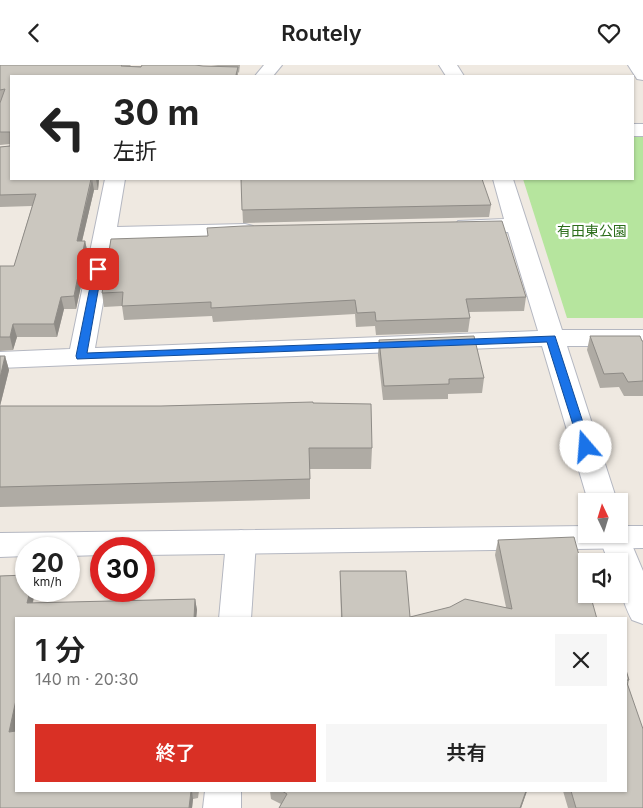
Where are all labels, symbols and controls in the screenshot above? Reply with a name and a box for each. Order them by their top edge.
icon: back [20,19,48,47]
icon: heart [595,19,623,47]
text: Routely [281,20,362,46]
text: 30 m [113,91,199,133]
icon: left [30,95,95,160]
text: 左折 [113,138,157,164]
park label: 有田東公園 [557,222,627,239]
pin [77,248,119,290]
icon: arrive [84,255,112,283]
position arrow [559,420,611,472]
north arrow [578,493,628,543]
map controls [578,493,628,603]
speed limit sign: 30 [90,537,155,602]
text: 20 [31,548,64,578]
button: sound [578,553,628,603]
text: km/h [33,574,62,589]
text: 1 分 [35,632,85,668]
button: close [555,634,607,686]
text: 140 m · 20:30 [35,669,139,689]
button: 終了 [35,724,316,782]
button: 共有 [326,724,607,782]

